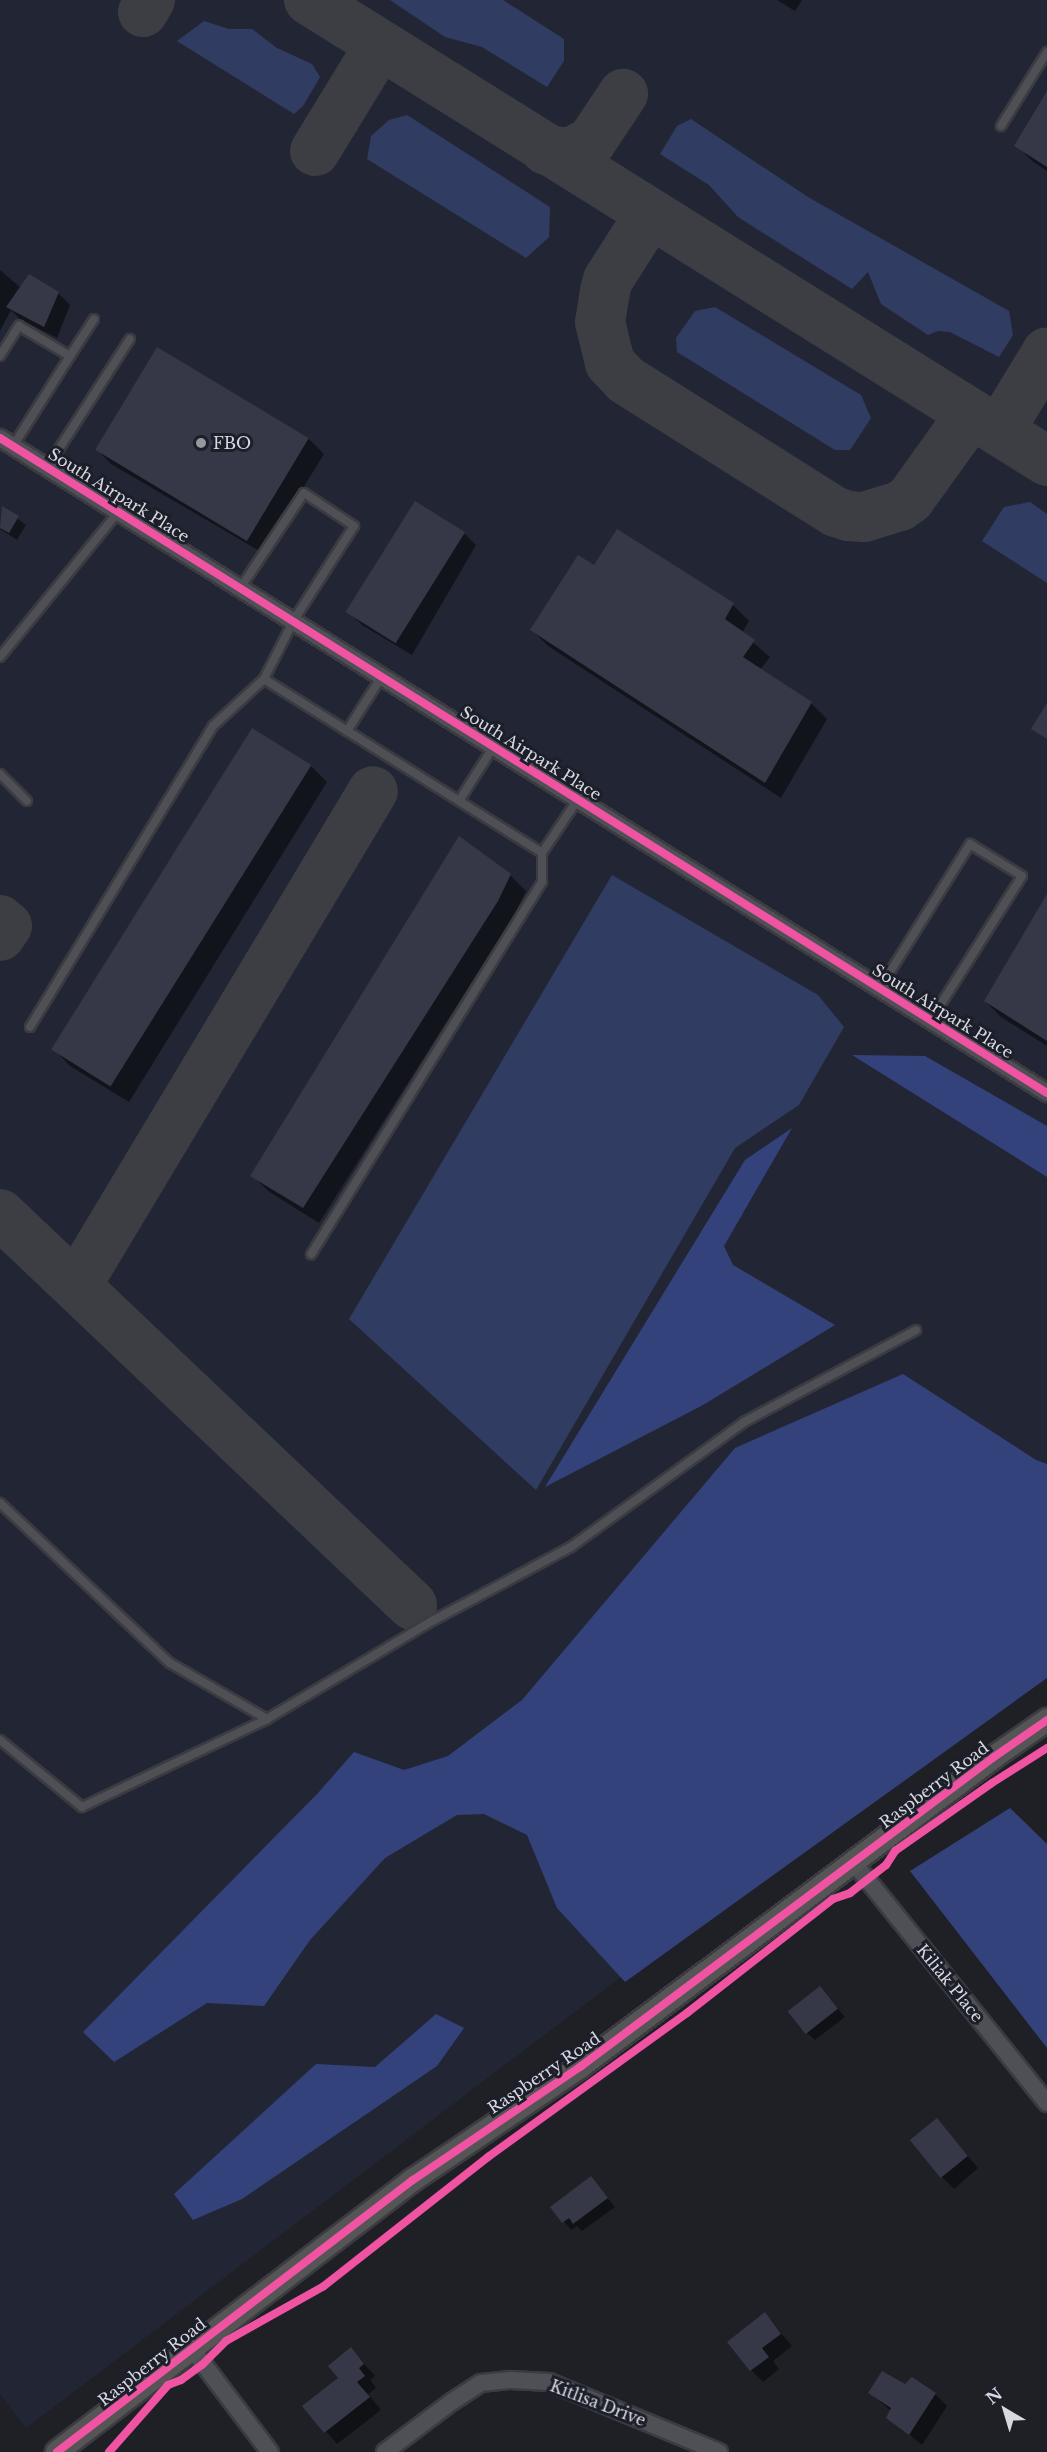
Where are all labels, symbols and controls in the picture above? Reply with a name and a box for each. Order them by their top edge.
place label: FBO [213,433,251,453]
marker: FBO [194,436,208,450]
street label: South Airpark Place [45,444,193,546]
street label: South Airpark Place [457,702,605,804]
street label: South Airpark Place [869,960,1017,1062]
street label: Raspberry Road [876,1738,992,1832]
street label: Kiliak Place [913,1940,987,2026]
street label: Raspberry Road [484,2028,604,2118]
street label: Raspberry Road [94,2314,210,2410]
street label: Kitlisa Drive [547,2376,649,2430]
north arrow [975,2380,1035,2440]
text: N [982,2383,1006,2408]

